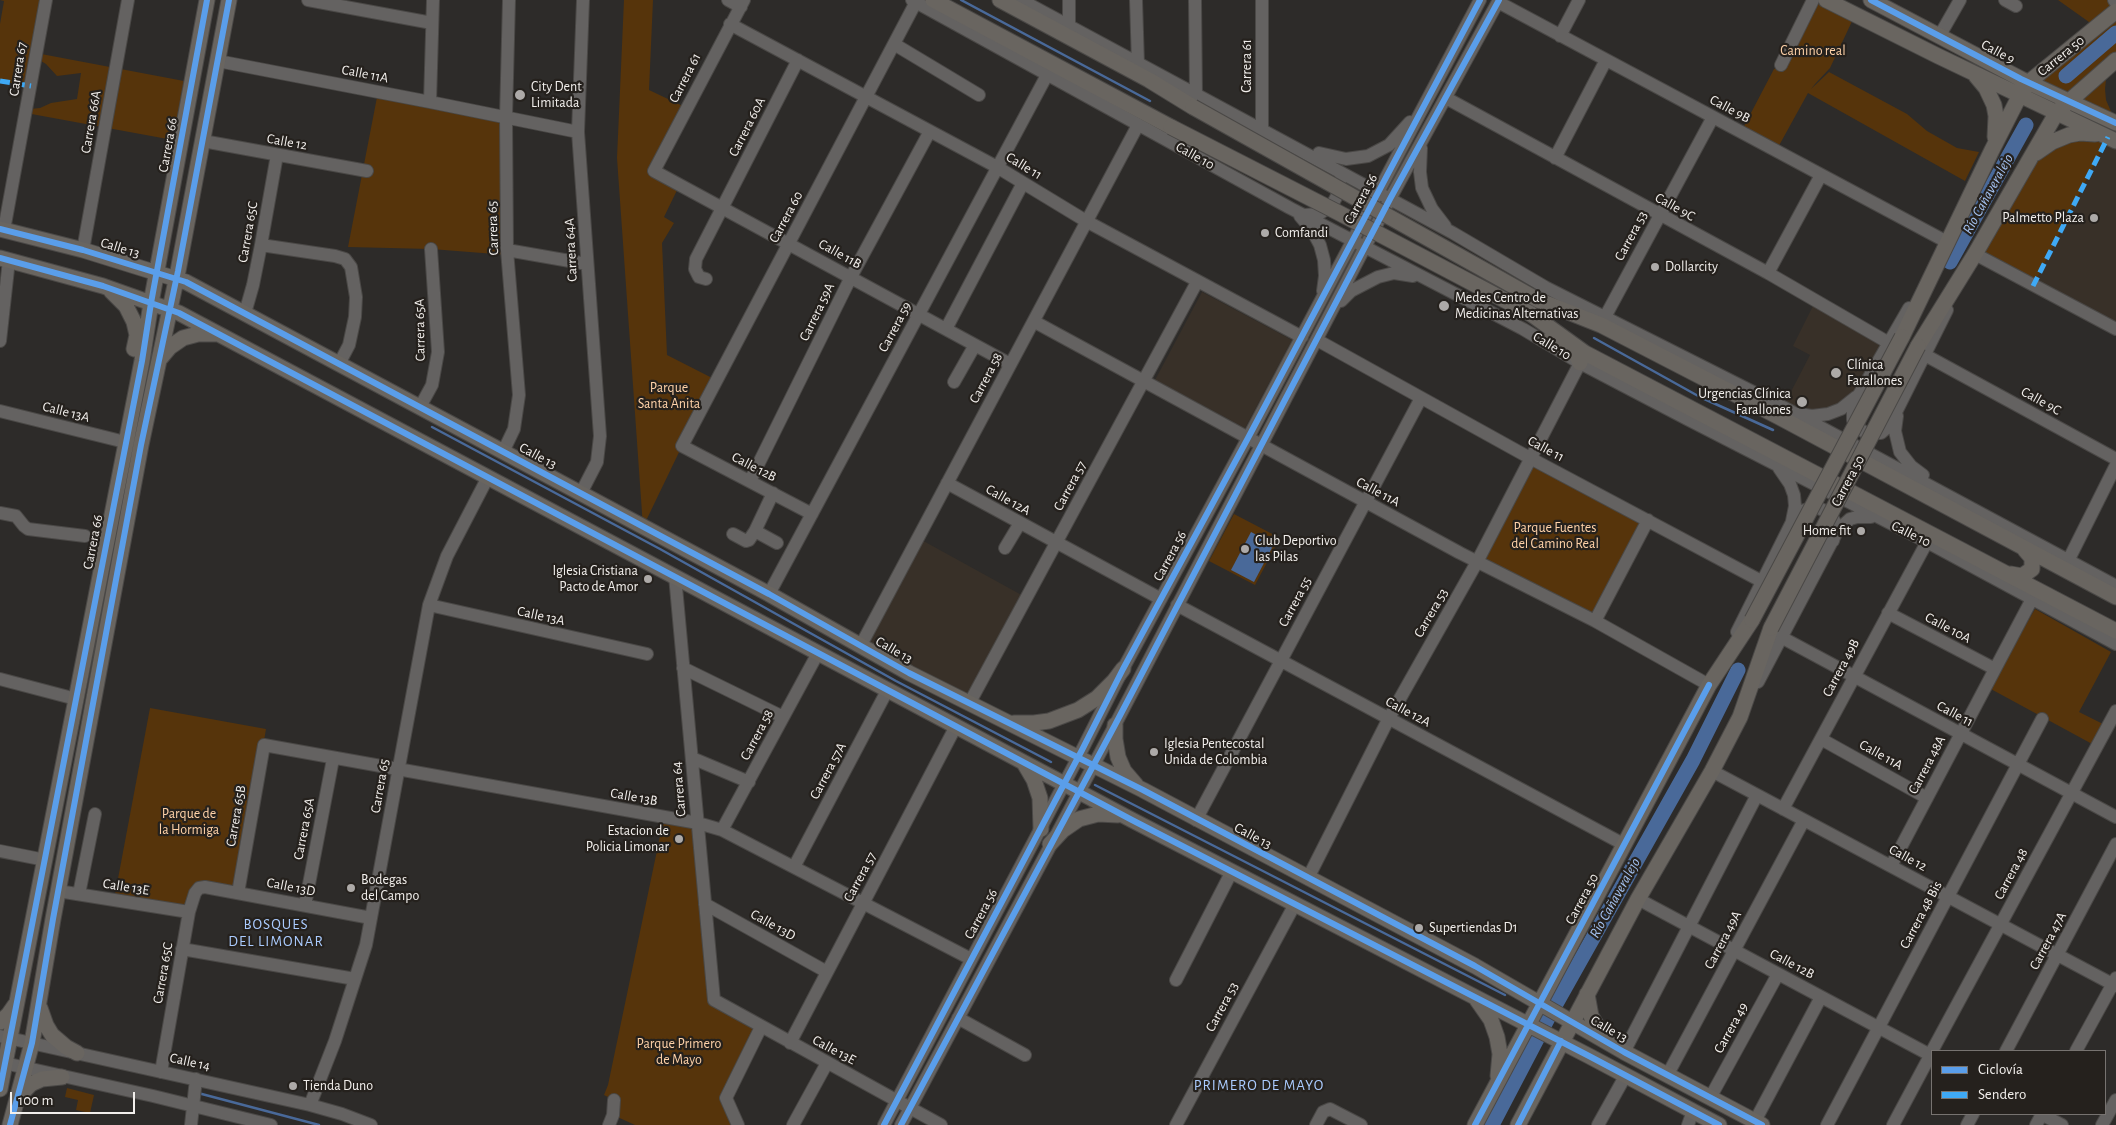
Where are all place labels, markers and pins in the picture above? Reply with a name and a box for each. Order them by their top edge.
place label: City Dent Limitada [531,79,582,111]
marker: City Dent Limitada [513,88,527,102]
place label: Palmetto Plaza [2002,210,2084,226]
marker: Palmetto Plaza [2088,212,2100,224]
place label: Comfandi [1275,225,1328,241]
marker: Comfandi [1259,227,1271,239]
place label: Dollarcity [1665,259,1718,275]
marker: Dollarcity [1649,261,1661,273]
place label: Medes Centro de Medicinas Alternativas [1455,290,1578,322]
marker: Medes Centro de Medicinas Alternativas [1437,299,1451,313]
place label: Clínica Farallones [1847,357,1902,390]
marker: Clínica Farallones [1829,366,1843,380]
place label: Urgencias Clínica Farallones [1698,386,1791,418]
marker: Urgencias Clínica Farallones [1795,395,1809,409]
place label: Home fit [1803,523,1851,539]
marker: Home fit [1855,525,1867,537]
place label: Club Deportivo las Pilas [1255,533,1337,566]
marker: Club Deportivo las Pilas [1239,543,1251,555]
place label: Iglesia Cristiana Pacto de Amor [553,563,638,596]
marker: Iglesia Cristiana Pacto de Amor [642,573,654,585]
place label: Iglesia Pentecostal Unida de Colombia [1164,736,1267,769]
marker: Iglesia Pentecostal Unida de Colombia [1148,746,1160,758]
place label: Estacion de Policia Limonar [586,823,669,856]
marker: Estacion de Policia Limonar [673,833,685,845]
place label: Bodegas del Campo [361,872,419,904]
marker: Bodegas del Campo [345,882,357,894]
place label: Supertiendas D1 [1429,920,1517,936]
marker: Supertiendas D1 [1413,922,1425,934]
place label: Tienda Duno [303,1078,373,1094]
marker: Tienda Duno [287,1080,299,1092]

